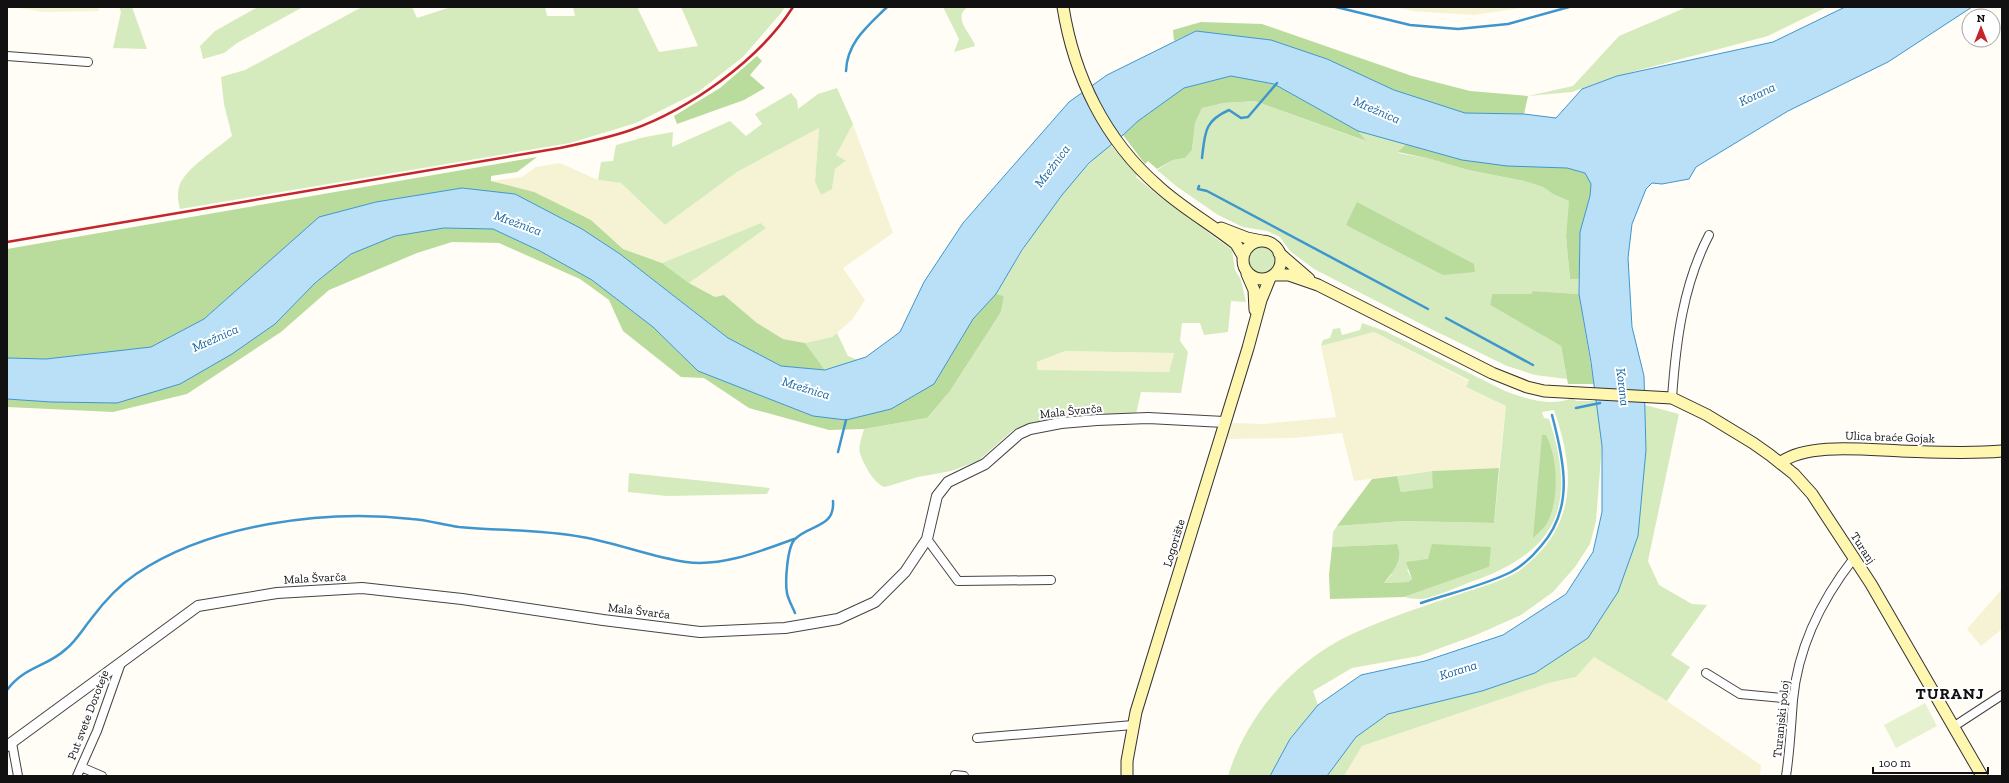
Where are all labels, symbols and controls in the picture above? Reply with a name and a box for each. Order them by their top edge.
north arrow [1961,8,2001,48]
text: N [1977,12,1986,25]
water label: Korana [1736,79,1778,109]
water label: Mrežnica [1351,93,1403,127]
water label: Mrežnica [1031,142,1073,190]
water label: Mrežnica [492,208,544,238]
water label: Mrežnica [189,321,241,355]
water label: Korana [1613,367,1633,407]
water label: Mrežnica [780,374,832,402]
street label: Mala Švarča [1039,400,1103,421]
street label: Ulica braće Gojak [1845,428,1936,447]
street label: Logorište [1160,517,1188,569]
street label: Turanj [1847,530,1878,567]
street label: Mala Švarča [283,568,347,587]
street label: Mala Švarča [607,599,671,622]
water label: Korana [1437,657,1479,683]
street label: Put svete Doroteje [64,668,113,762]
street label: Turanjski poloj [1770,680,1793,758]
district label: TURANJ [1916,684,1984,703]
scale bar [1873,749,1988,775]
text: 100 m [1879,756,1911,770]

